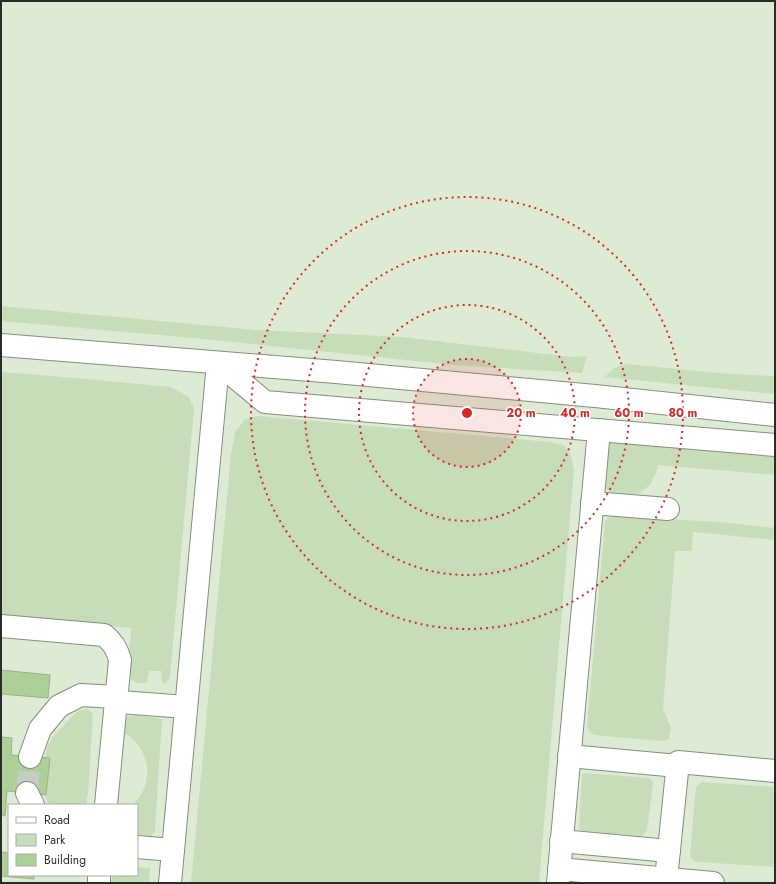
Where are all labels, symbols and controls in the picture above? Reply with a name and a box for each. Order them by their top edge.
text: 20 m [506,404,536,422]
text: 40 m [560,404,590,422]
text: 60 m [614,404,644,422]
text: 80 m [669,404,698,422]
centre of rings [460,406,474,420]
legend [8,804,138,876]
text: Road [44,811,70,829]
text: Park [44,831,66,849]
text: Building [44,851,86,869]

